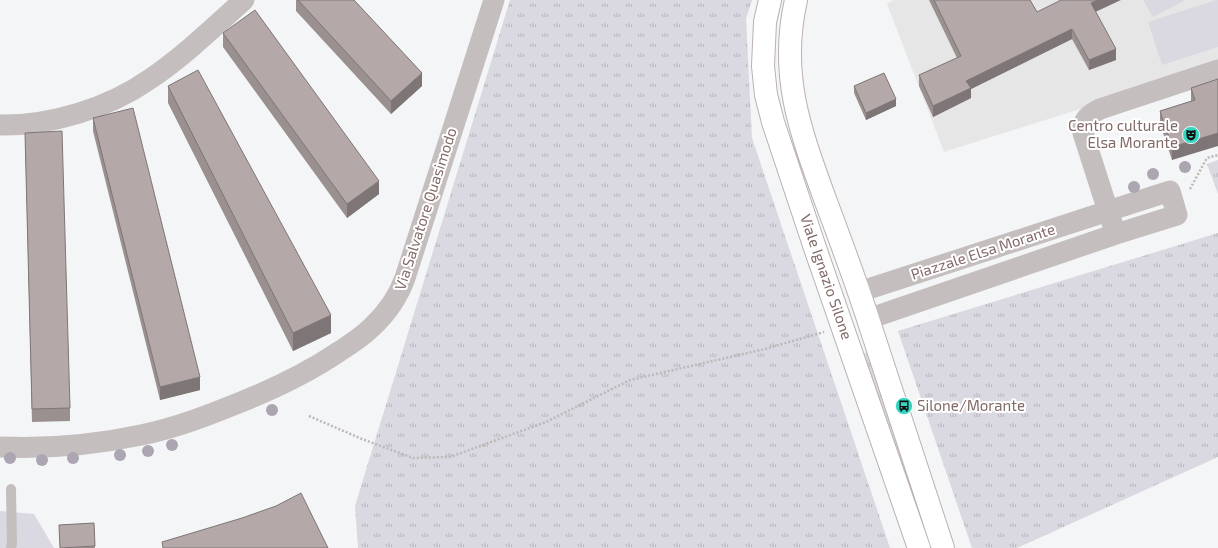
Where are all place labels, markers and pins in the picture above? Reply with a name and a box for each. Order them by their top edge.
place label: Centro culturale Elsa Morante [1068,116,1178,151]
theatre icon: Centro culturale Elsa Morante [1181,125,1201,145]
bus stop icon: Silone/Morante [894,396,914,416]
place label: Silone/Morante [917,396,1025,414]

